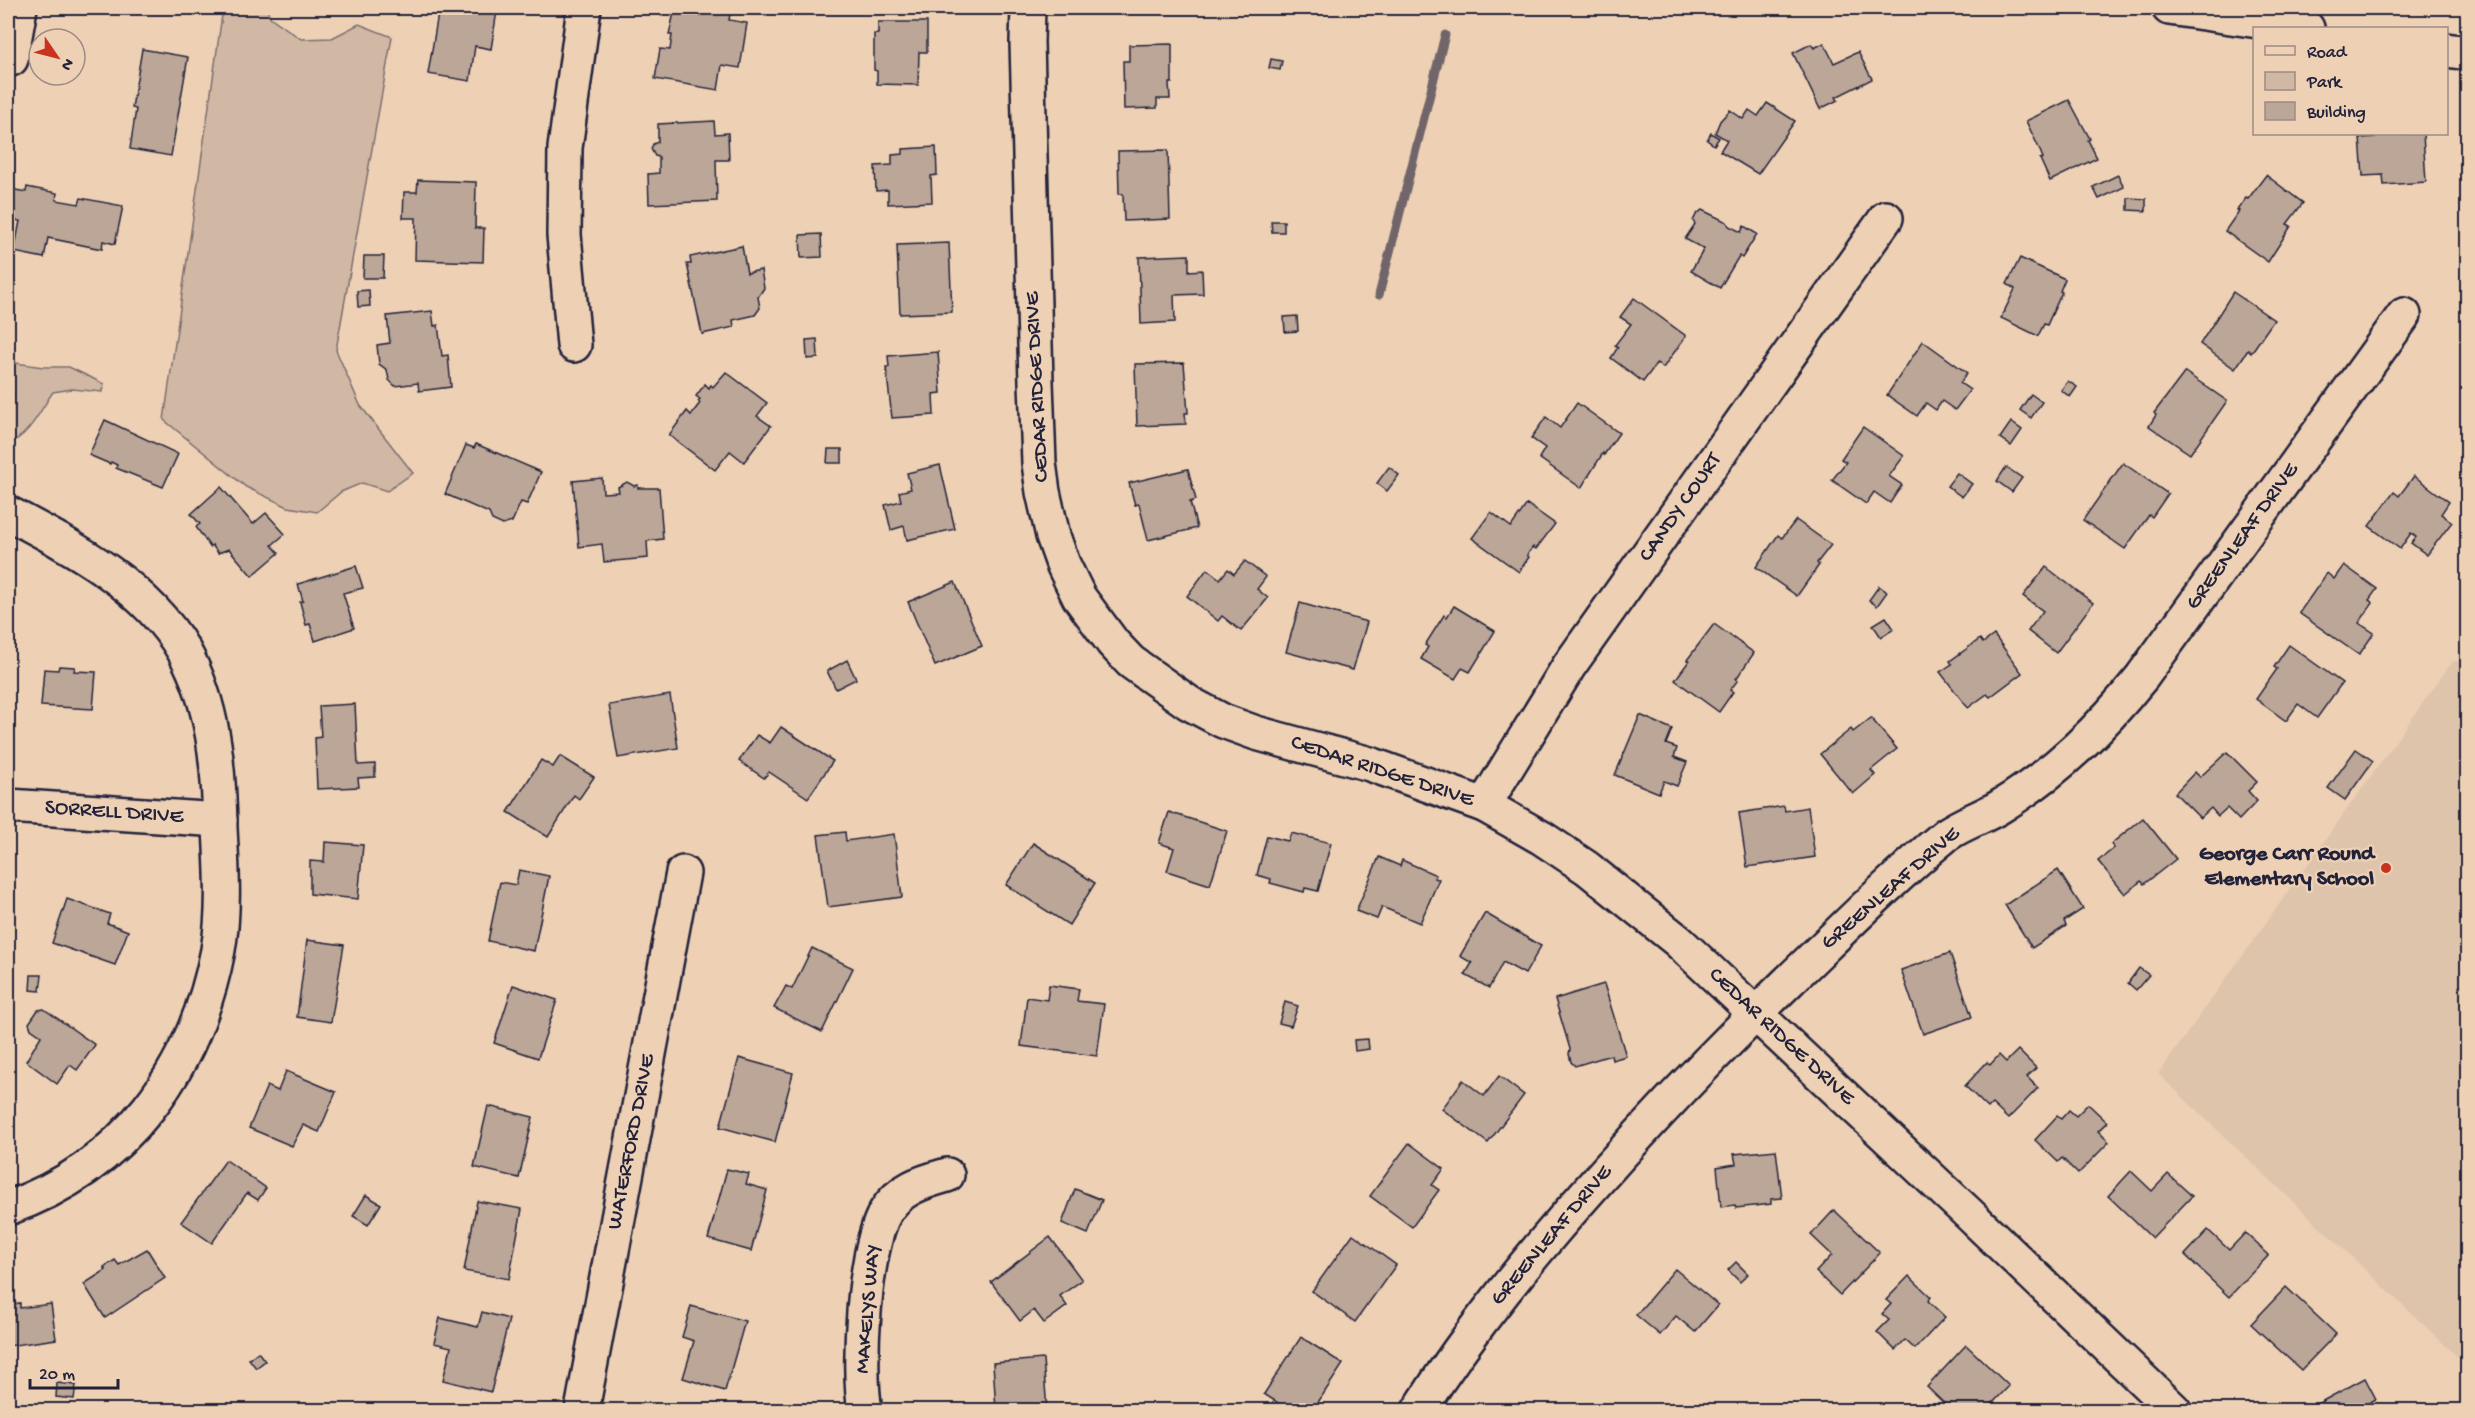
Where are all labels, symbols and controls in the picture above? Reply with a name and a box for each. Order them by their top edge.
north arrow [27,27,87,87]
legend [2253,27,2448,135]
text: Road [2307,43,2348,64]
text: N [55,54,77,74]
text: Park [2306,73,2343,94]
text: Building [2306,103,2366,124]
street label: CEDAR RIDGE DRIVE [1020,290,1056,483]
street label: CANDY COURT [1634,447,1729,567]
street label: GREENLEAF DRIVE [2181,457,2306,616]
street label: CEDAR RIDGE DRIVE [1287,730,1478,814]
street label: SORRELL DRIVE [44,795,185,831]
street label: GREENLEAF DRIVE [1816,821,1967,956]
place label: George Carr Round Elementary School [2199,842,2376,893]
marker: George Carr Round Elementary School [2379,861,2393,875]
street label: CEDAR RIDGE DRIVE [1702,962,1861,1112]
street label: WATERFORD DRIVE [602,1051,662,1232]
street label: GREENLEAF DRIVE [1486,1159,1619,1312]
street label: MAKELYS WAY [850,1243,888,1375]
scale bar [30,1352,118,1390]
text: 20 m [39,1365,75,1386]

